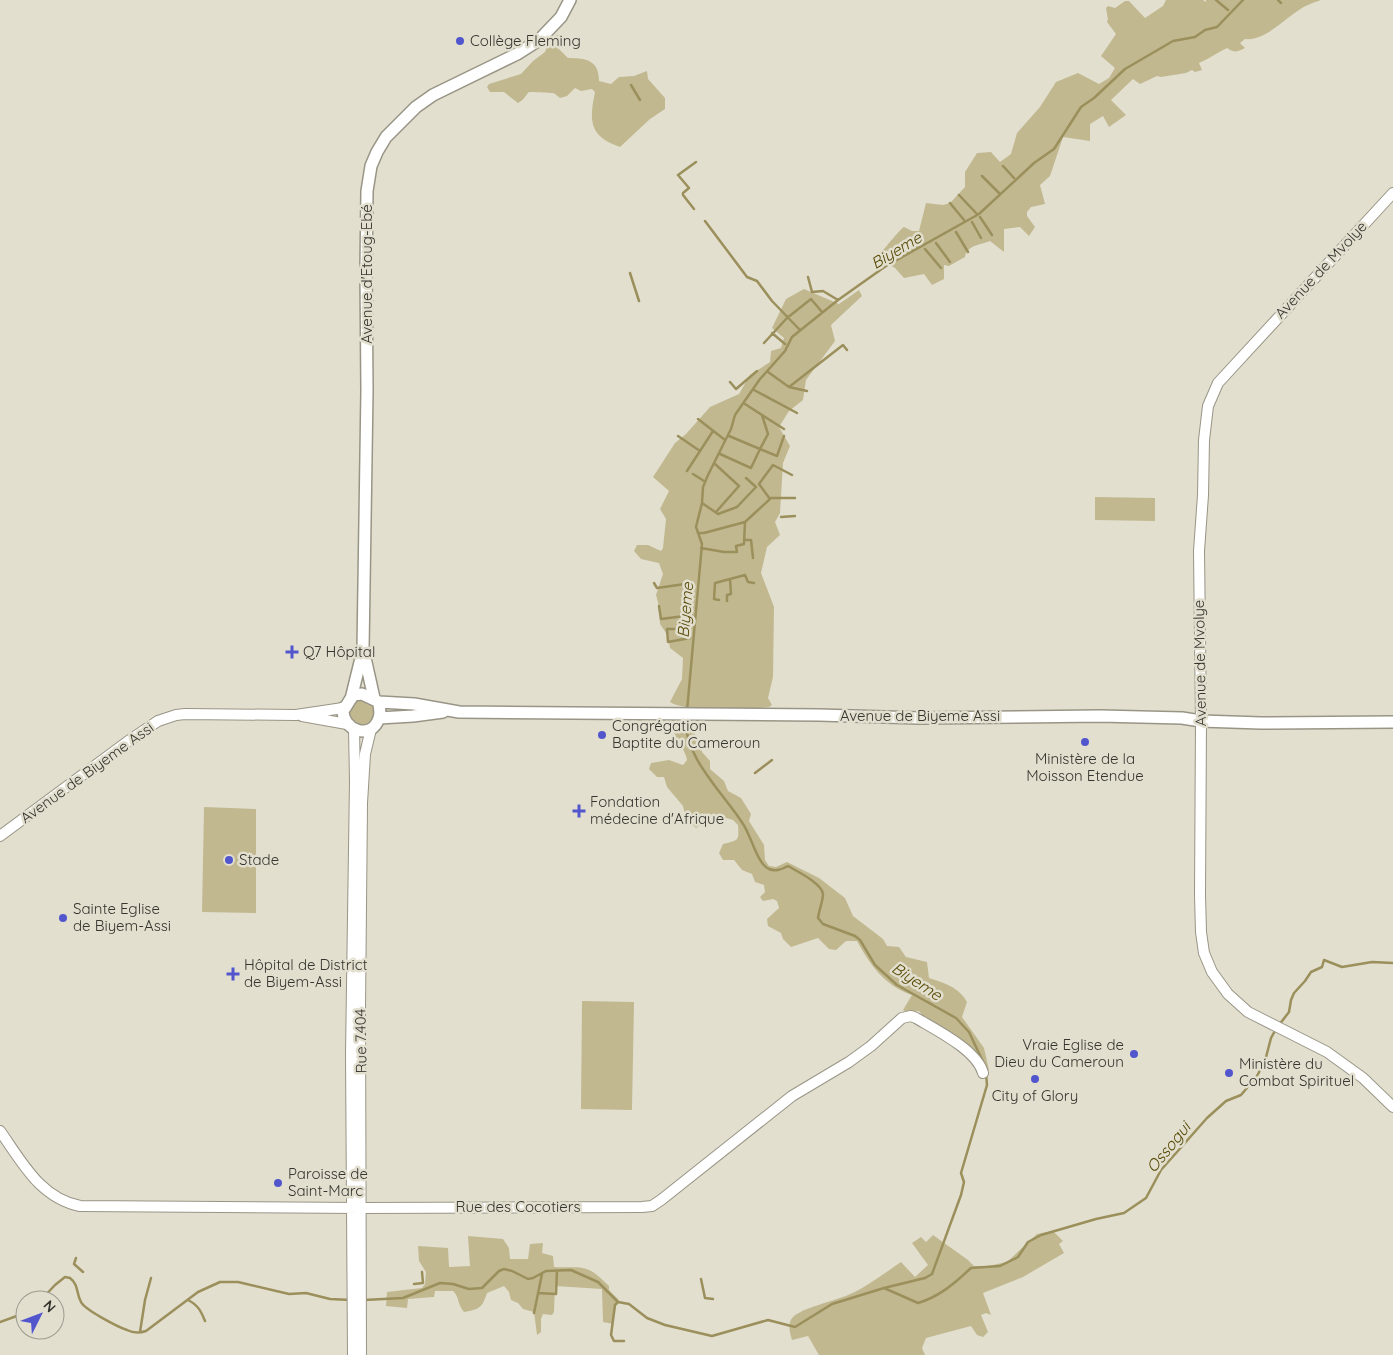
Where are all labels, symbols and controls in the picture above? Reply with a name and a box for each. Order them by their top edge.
place label: Collège Fleming [470,31,581,50]
marker: Collège Fleming [454,35,466,47]
street label: Avenue d'Etoug-Ebé [357,204,376,344]
street label: Avenue de Mvolye [1271,217,1371,322]
water label: Biyeme [867,227,926,273]
water label: Biyeme [673,581,697,639]
street label: Avenue de Mvolye [1189,600,1210,726]
place label: Q7 Hôpital [303,642,375,661]
marker: Q7 Hôpital [285,645,299,659]
street label: Avenue de Biyeme Assi [840,706,1000,725]
place label: Congrégation Baptite du Cameroun [612,716,761,752]
street label: Avenue de Biyeme Assi [16,718,157,827]
marker: Congrégation Baptite du Cameroun [596,729,608,741]
marker: Ministère de la Moisson Etendue [1079,736,1091,748]
place label: Ministère de la Moisson Etendue [1026,749,1144,785]
place label: Fondation médecine d'Afrique [590,792,724,828]
marker: Fondation médecine d'Afrique [572,804,586,818]
place label: Stade [239,850,279,869]
marker: Stade [223,854,235,866]
place label: Sainte Eglise de Biyem-Assi [73,899,171,935]
marker: Sainte Eglise de Biyem-Assi [57,912,69,924]
place label: Hôpital de District de Biyem-Assi [244,955,368,991]
water label: Biyeme [888,957,947,1005]
marker: Hôpital de District de Biyem-Assi [226,967,240,981]
street label: Rue 7.404 [350,1008,371,1074]
place label: Vraie Eglise de Dieu du Cameroun [994,1035,1124,1071]
marker: Vraie Eglise de Dieu du Cameroun [1128,1048,1140,1060]
place label: Ministère du Combat Spirituel [1239,1054,1354,1090]
marker: Ministère du Combat Spirituel [1223,1067,1235,1079]
marker: City of Glory [1029,1073,1041,1085]
place label: City of Glory [992,1086,1078,1105]
water label: Ossogui [1142,1116,1195,1176]
place label: Paroisse de Saint-Marc [288,1164,368,1200]
marker: Paroisse de Saint-Marc [272,1177,284,1189]
street label: Rue des Cocotiers [456,1197,580,1216]
north arrow [15,1290,65,1340]
text: N [40,1296,60,1316]

